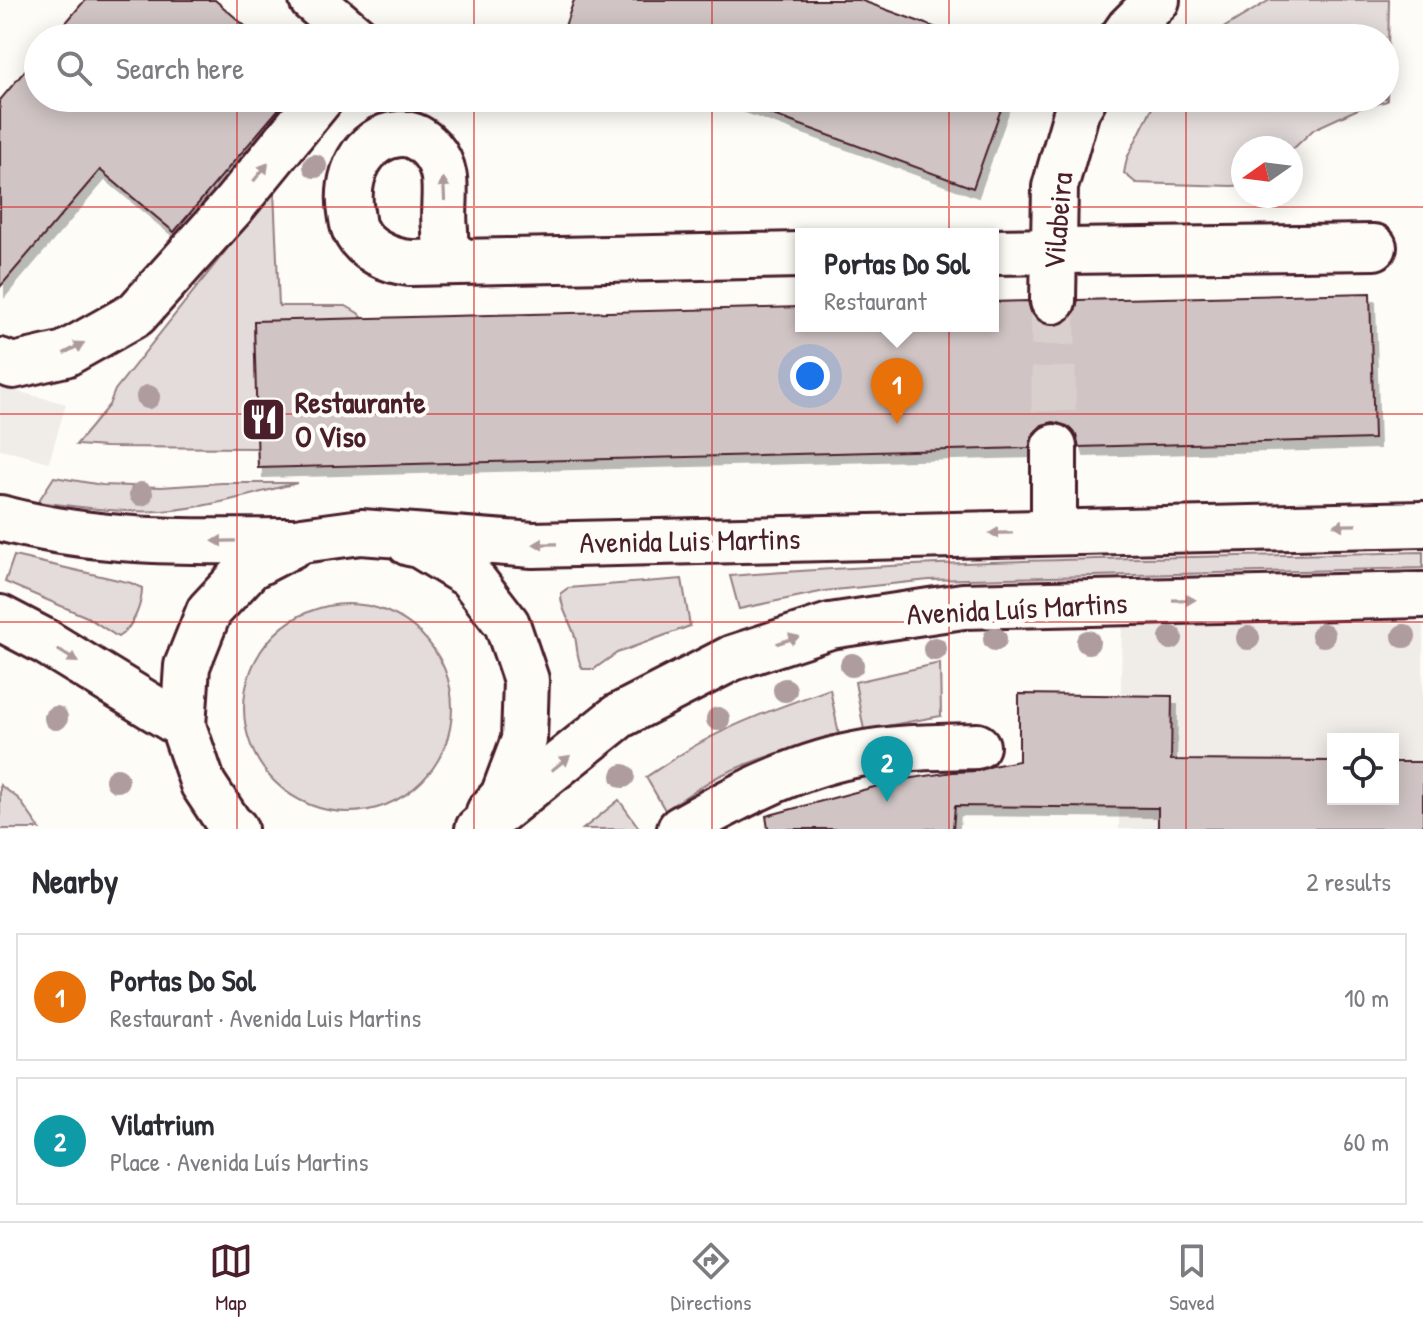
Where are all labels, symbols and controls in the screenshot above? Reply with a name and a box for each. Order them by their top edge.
search box [24,24,1399,112]
icon: search [52,46,96,90]
text: Search here [116,48,244,88]
north arrow [1231,136,1303,208]
one-way arrow [252,162,269,182]
street label: Vilabeira [1033,170,1081,271]
one-way arrow [437,176,450,201]
popup [795,228,999,332]
text: Portas Do Sol [824,243,970,283]
text: Restaurant [824,283,927,318]
one-way arrow [63,342,86,355]
your location [790,356,830,396]
pin: 1 [871,358,923,424]
place label: Restaurante O Viso [295,382,425,456]
restaurant icon: Restaurante O Viso [240,396,288,444]
street label: Avenida Luis Martins [579,518,801,562]
one-way arrow [1332,519,1357,532]
one-way arrow [988,527,1013,540]
one-way arrow [211,535,236,547]
one-way arrow [532,538,557,551]
street label: Avenida Luís Martins [906,582,1128,634]
one-way arrow [1172,594,1197,607]
one-way arrow [776,633,800,645]
one-way arrow [57,649,79,663]
map controls [1327,733,1399,805]
button: locate [1327,733,1399,805]
pin: 2 [861,736,913,802]
one-way arrow [551,755,571,772]
text: Nearby [32,858,118,904]
text: 2 results [1306,864,1391,899]
text: Portas Do Sol [110,960,256,1000]
text: 1 [55,980,65,1015]
text: 10 m [1344,980,1389,1015]
text: Restaurant · Avenida Luis Martins [110,1000,421,1035]
text: Vilatrium [110,1104,214,1144]
text: 2 [54,1124,66,1159]
text: 60 m [1343,1124,1389,1159]
text: Place · Avenida Luís Martins [110,1144,369,1179]
tab: Map [209,1239,253,1317]
tab: Directions [671,1239,752,1317]
tab: Saved [1169,1239,1214,1317]

